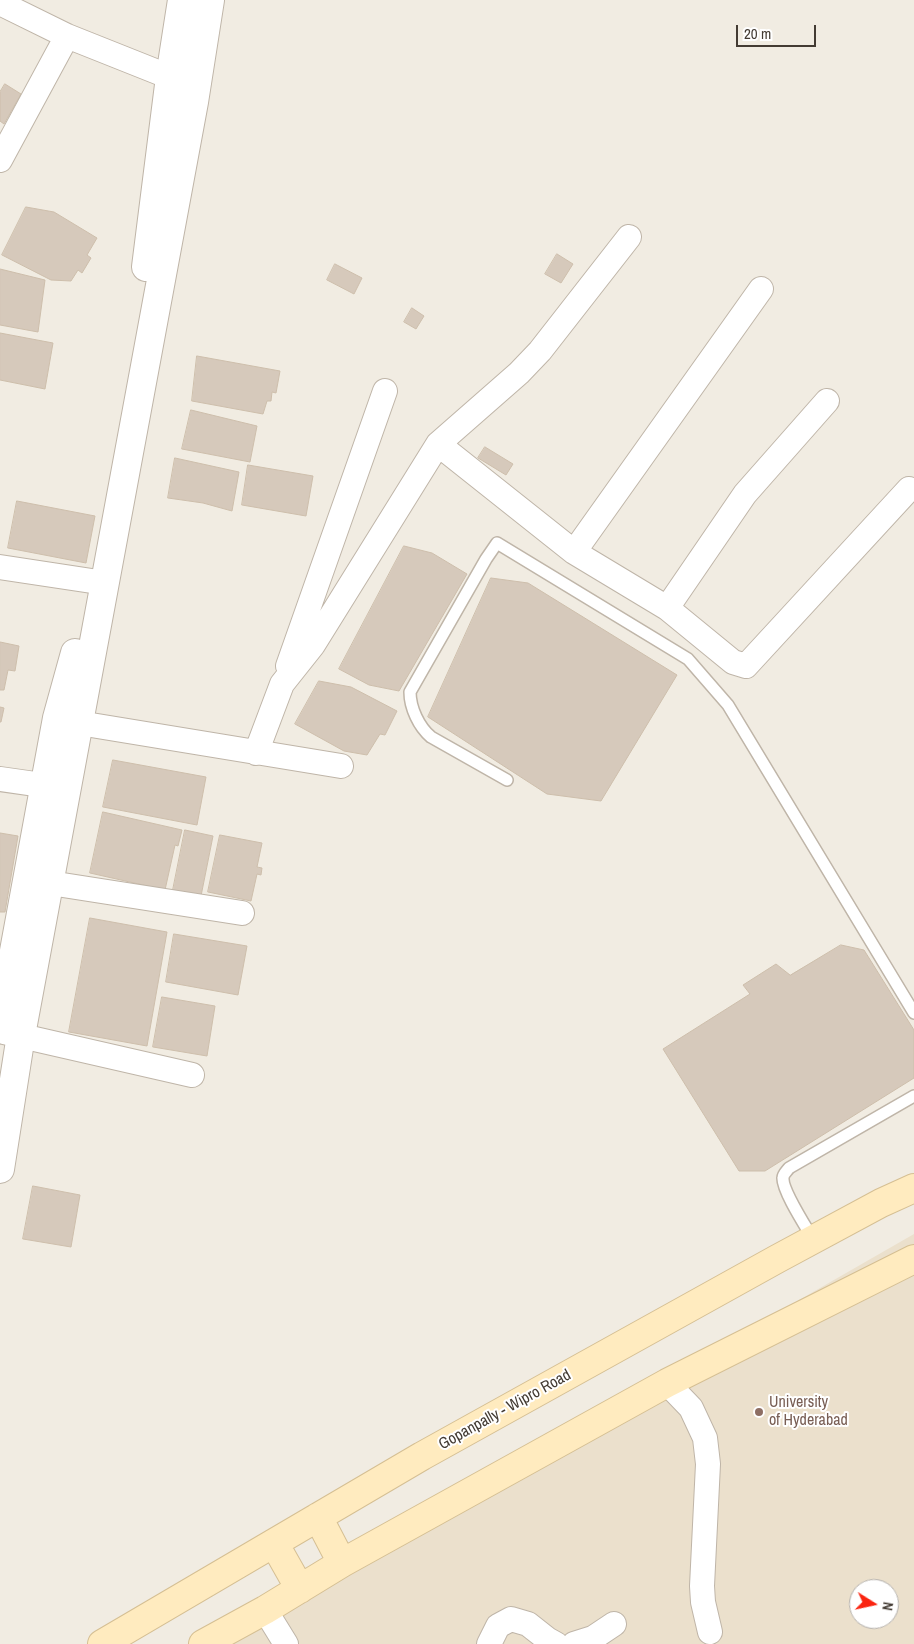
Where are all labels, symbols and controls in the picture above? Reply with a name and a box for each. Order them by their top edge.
scale bar [739,15,819,47]
text: 20 m [744,23,771,44]
street label: Gopanpally - Wipro Road [436,1366,574,1454]
place label: University of Hyderabad [769,1393,848,1431]
marker: University of Hyderabad [753,1406,765,1418]
north arrow [849,1579,899,1629]
text: N [878,1601,897,1612]

